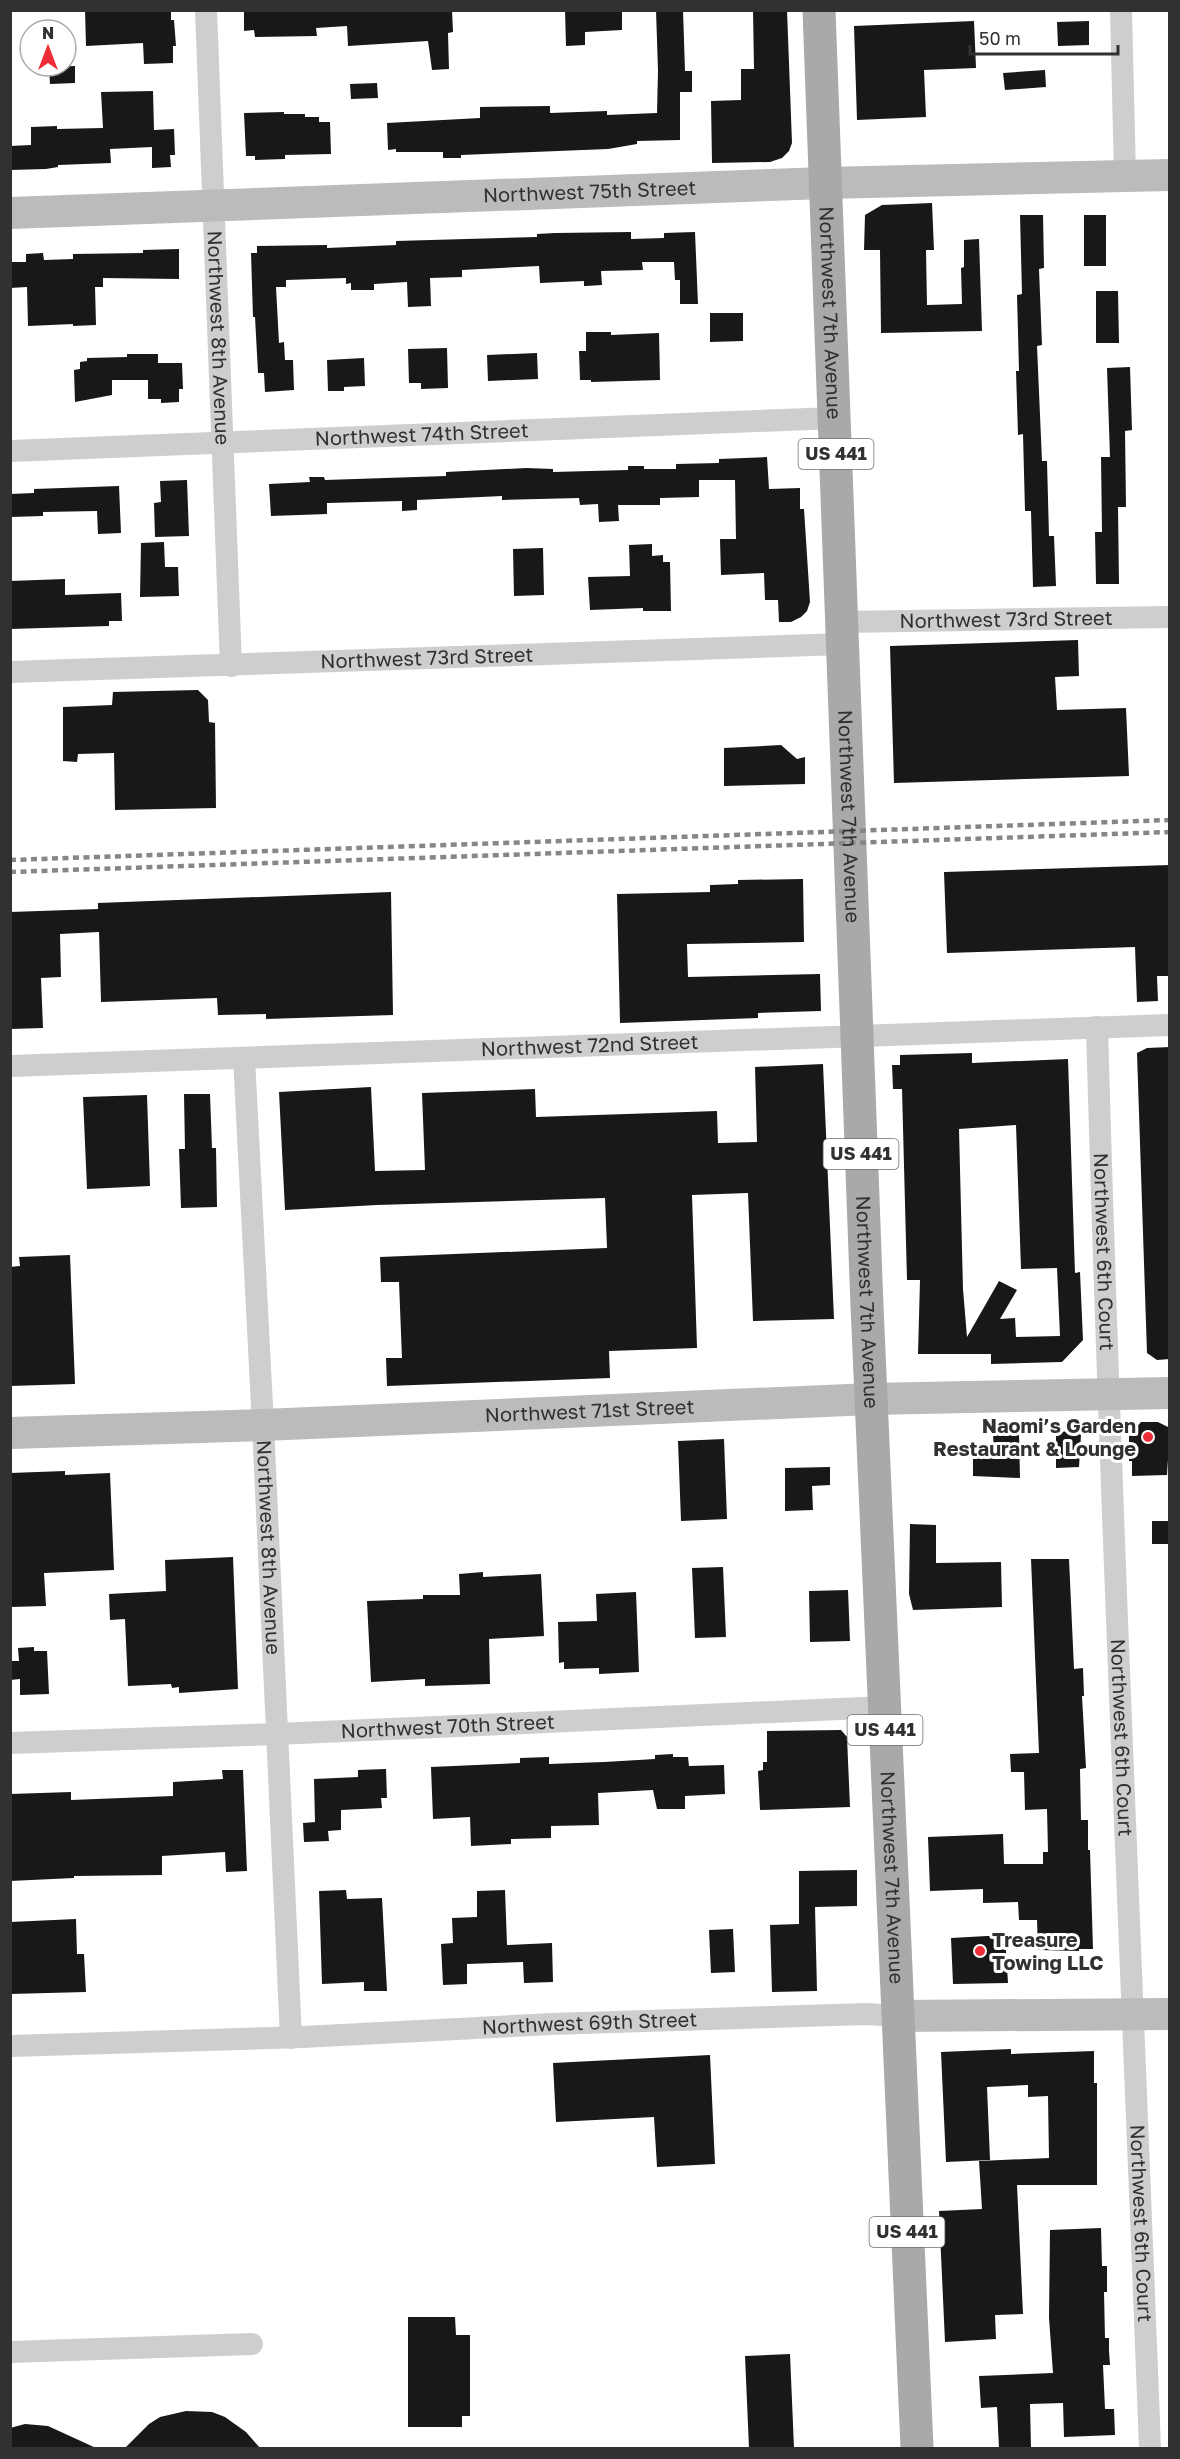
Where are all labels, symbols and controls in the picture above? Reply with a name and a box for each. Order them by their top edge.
north arrow [18,18,78,78]
scale bar [970,18,1118,56]
text: N [42,23,54,43]
text: 50 m [979,27,1021,49]
street label: Northwest 75th Street [482,175,697,207]
street label: Northwest 7th Avenue [815,206,847,420]
street label: Northwest 8th Avenue [203,230,236,446]
street label: Northwest 74th Street [314,417,529,450]
road number: US 441 [798,439,874,469]
street label: Northwest 73rd Street [899,605,1113,632]
street label: Northwest 73rd Street [320,641,534,673]
street label: Northwest 7th Avenue [834,709,866,923]
street label: Northwest 72nd Street [480,1029,699,1060]
road number: US 441 [824,1139,898,1169]
street label: Northwest 6th Court [1090,1153,1120,1351]
street label: Northwest 7th Avenue [852,1195,884,1409]
street label: Northwest 71st Street [484,1394,695,1427]
place label: Naomi’s Garden Restaurant & Lounge [933,1413,1136,1460]
marker: Naomi’s Garden Restaurant & Lounge [1141,1430,1155,1444]
street label: Northwest 8th Avenue [253,1439,286,1655]
street label: Northwest 6th Court [1107,1638,1139,1837]
street label: Northwest 70th Street [340,1709,555,1742]
road number: US 441 [848,1715,922,1745]
street label: Northwest 7th Avenue [876,1770,910,1985]
place label: Treasure Towing LLC [992,1927,1104,1974]
marker: Treasure Towing LLC [973,1944,987,1958]
street label: Northwest 69th Street [481,2006,698,2039]
street label: Northwest 6th Court [1126,2124,1158,2323]
road number: US 441 [870,2217,944,2247]

